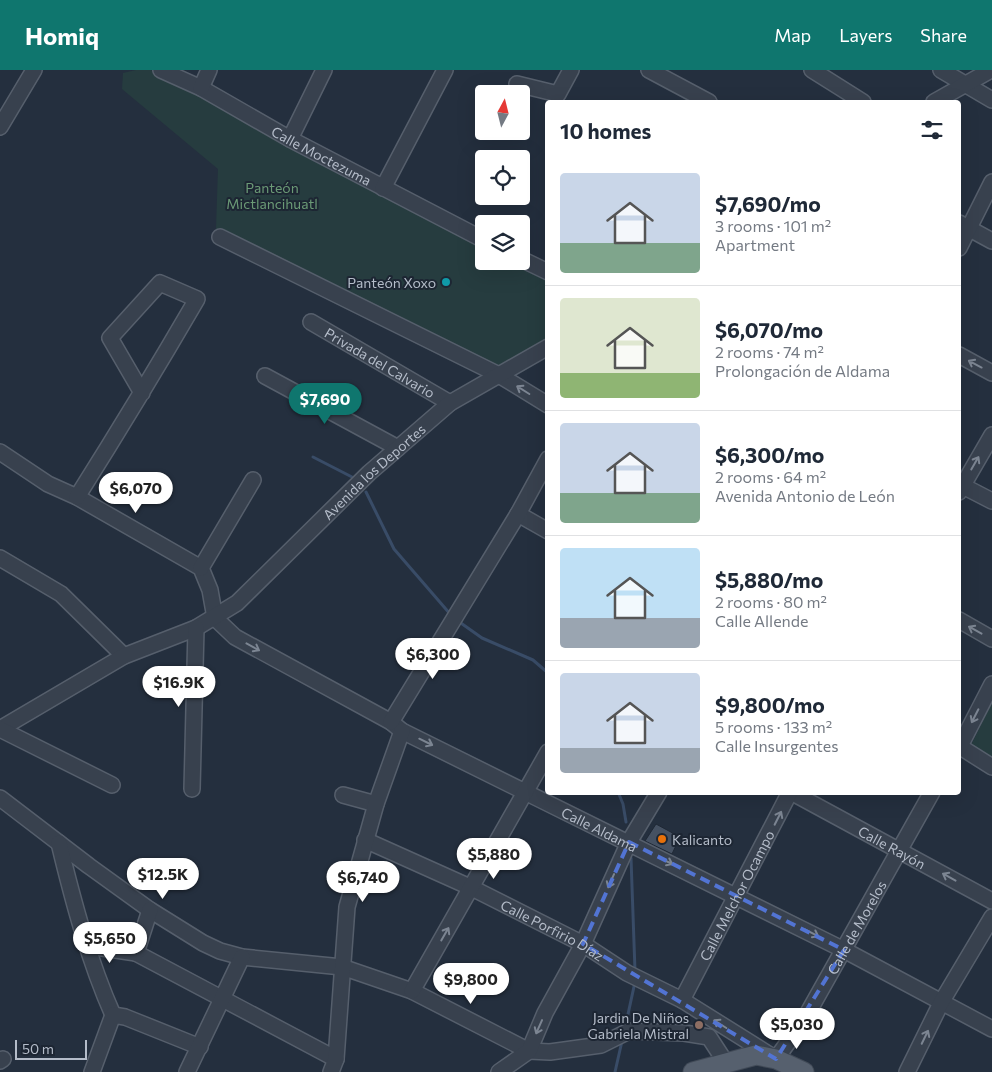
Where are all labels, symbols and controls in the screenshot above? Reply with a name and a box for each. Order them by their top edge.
text: Homiq [25,21,99,50]
text: Map [774,24,811,46]
text: Layers [839,24,892,46]
text: Share [920,24,967,46]
north arrow [475,85,530,140]
map controls [475,85,530,270]
icon: filters [918,116,946,144]
text: 10 homes [560,118,651,143]
street label: Calle Moctezuma [269,122,374,188]
button: locate [475,150,530,205]
park label: Panteón Mictlancihuatl [226,179,318,212]
text: $7,690/mo [715,191,821,216]
icon: home [600,193,660,253]
button: layers [475,215,530,270]
text: 3 rooms · 101 m² [715,216,831,235]
text: Apartment [715,235,795,254]
place label: Panteón Xoxo [347,274,436,291]
marker: Panteón Xoxo [440,276,452,288]
text: $6,070/mo [715,317,823,342]
icon: home [600,318,660,378]
street label: Privada del Calvario [322,324,438,401]
text: 2 rooms · 74 m² [715,342,824,361]
one-way arrow [968,359,983,369]
text: Prolongación de Aldama [715,361,890,380]
pin: $7,690 [284,382,366,425]
one-way arrow [517,385,531,395]
text: $7,690 [300,389,350,408]
street label: Avenida los Deportes [319,420,428,523]
text: $6,300/mo [715,442,824,467]
icon: home [600,443,660,503]
one-way arrow [971,457,981,471]
text: 2 rooms · 64 m² [715,467,826,486]
pin: $6,070 [95,472,177,514]
text: $6,070 [110,478,162,497]
text: Avenida Antonio de León [715,486,895,505]
text: $5,880/mo [715,567,823,592]
icon: home [600,568,660,628]
text: 2 rooms · 80 m² [715,592,827,611]
text: Calle Allende [715,611,808,630]
one-way arrow [968,625,983,635]
pin: $6,300 [392,638,474,680]
one-way arrow [246,643,260,653]
text: $6,300 [406,644,460,663]
pin: $16.9K [138,666,220,708]
text: $16.9K [153,672,205,691]
text: $9,800/mo [715,692,825,717]
icon: home [600,693,660,753]
one-way arrow [970,708,979,723]
text: 5 rooms · 133 m² [715,717,832,736]
text: Calle Insurgentes [715,736,839,755]
one-way arrow [418,738,433,748]
street label: Calle Aldama [559,803,640,855]
one-way arrow [773,810,783,825]
street label: Calle Rayón [855,822,929,872]
street label: Calle Melchor Ocampo [695,827,777,963]
place label: Kalicanto [672,831,732,848]
marker: Kalicanto [656,833,668,845]
pin: $5,880 [453,838,535,880]
text: $5,880 [468,844,520,863]
one-way arrow [658,857,673,866]
pin: $12.5K [122,858,204,900]
pin: $6,740 [322,860,404,903]
text: $12.5K [138,864,188,883]
text: $6,740 [338,867,388,886]
one-way arrow [942,872,957,882]
one-way arrow [606,873,616,888]
street label: Calle de Morelos [823,877,889,977]
street label: Calle Porfirio Díaz [498,896,607,964]
pin: $5,650 [69,922,151,964]
one-way arrow [441,927,451,941]
text: $5,650 [84,928,136,947]
one-way arrow [804,928,819,938]
pin: $9,800 [430,962,512,1005]
text: $9,800 [444,969,498,988]
pin: $5,030 [756,1008,838,1050]
place label: Jardin De Niños Gabriela Mistral [588,1009,689,1042]
text: $5,030 [771,1014,823,1033]
one-way arrow [533,1019,543,1034]
marker: Jardin De Niños Gabriela Mistral [693,1019,705,1031]
one-way arrow [713,1019,727,1029]
one-way arrow [920,1029,930,1044]
scale bar [15,1037,88,1060]
text: 50 m [22,1040,54,1057]

